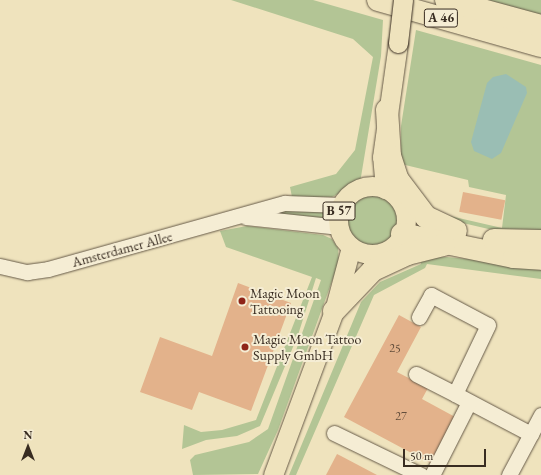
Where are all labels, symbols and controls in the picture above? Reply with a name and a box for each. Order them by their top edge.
road number: A 46 [423,7,459,29]
road number: B 57 [322,200,356,222]
street label: Amsterdamer Allee [70,228,174,270]
place label: Magic Moon Tattooing [250,285,320,318]
marker: Magic Moon Tattooing [237,296,247,306]
place label: Magic Moon Tattoo Supply GmbH [253,331,361,364]
marker: Magic Moon Tattoo Supply GmbH [240,342,250,352]
house number: 25 [389,342,401,356]
house number: 27 [395,410,407,424]
north arrow [8,427,48,467]
text: N [24,428,32,442]
scale bar [405,441,488,467]
text: 50 m [410,448,433,464]

